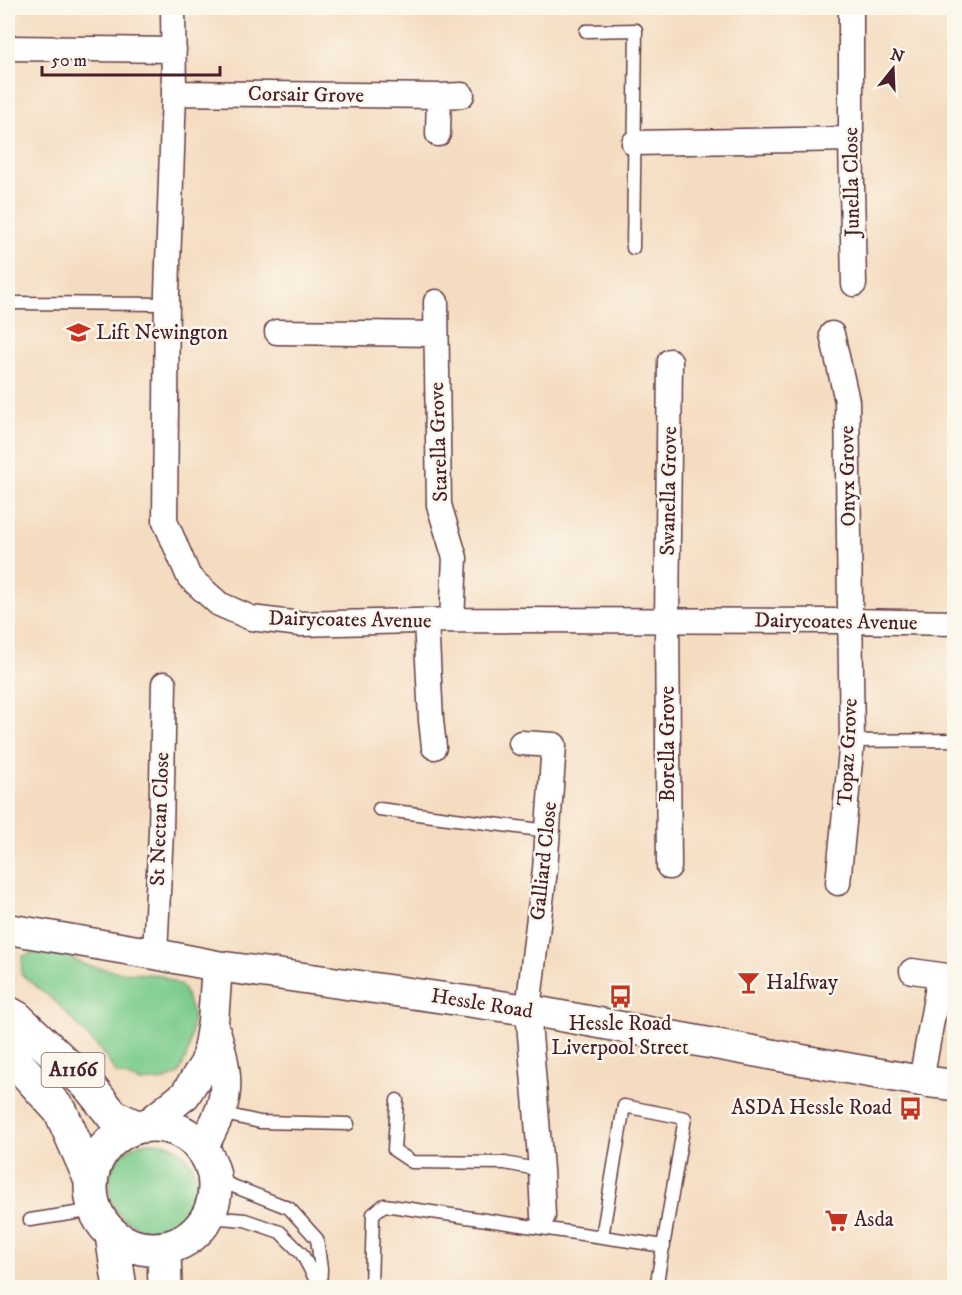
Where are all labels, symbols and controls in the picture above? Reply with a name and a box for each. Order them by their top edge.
scale bar [42,39,220,77]
north arrow [863,39,923,99]
text: N [888,44,907,67]
text: 50 m [51,50,87,72]
street label: Corsair Grove [248,81,365,109]
street label: Junella Close [838,127,866,239]
school or university icon: Lift Newington [65,320,91,346]
place label: Lift Newington [96,320,228,346]
street label: Starella Grove [424,381,454,502]
street label: Onyx Grove [834,425,862,527]
street label: Swanella Grove [655,426,683,556]
street label: Dairycoates Avenue [268,606,432,634]
street label: Dairycoates Avenue [754,608,918,636]
street label: Borella Grove [655,685,681,802]
street label: Topaz Grove [832,697,864,806]
street label: St Nectan Close [145,751,175,886]
street label: Galliard Close [525,800,563,922]
bar icon: Halfway [735,970,761,996]
place label: Halfway [766,970,839,996]
street label: Hessle Road [429,983,535,1025]
bus stop icon: Hessle Road Liverpool Street [607,983,633,1009]
place label: Hessle Road Liverpool Street [551,1011,689,1061]
road number: A1166 [42,1053,104,1087]
place label: ASDA Hessle Road [731,1095,893,1121]
bus stop icon: ASDA Hessle Road [897,1095,923,1121]
supermarket icon: Asda [823,1207,849,1233]
place label: Asda [854,1207,894,1233]

